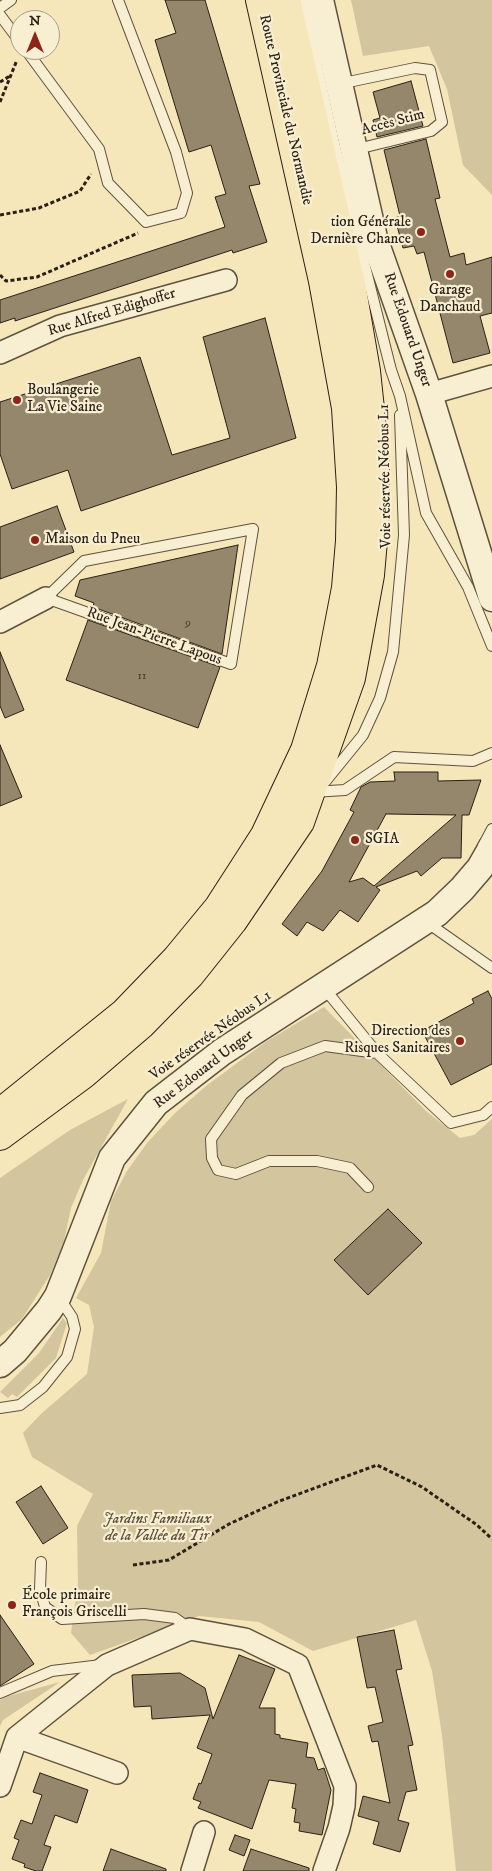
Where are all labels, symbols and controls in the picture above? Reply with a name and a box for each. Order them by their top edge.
north arrow [10,10,60,60]
text: N [29,12,41,30]
street label: Route Provinciale du Normandie [254,13,316,207]
street label: Accès Stim [359,106,427,140]
place label: tion Générale Dernière Chance [310,214,411,249]
marker: tion Générale Dernière Chance [415,226,427,238]
marker: Garage Danchaud [444,268,456,280]
street label: Rue Edouard Unger [379,270,435,390]
place label: Garage Danchaud [420,282,480,317]
street label: Rue Alfred Edighoffer [46,285,178,341]
place label: Boulangerie La Vie Saine [27,382,102,417]
marker: Boulangerie La Vie Saine [11,394,23,406]
street label: Voie réservée Néobus L1 [376,404,396,548]
place label: Maison du Pneu [45,531,140,549]
marker: Maison du Pneu [29,534,41,546]
street label: Rue Jean-Pierre Lapous [84,604,224,670]
house number: 9 [185,617,191,631]
house number: 11 [138,670,146,684]
place label: SGIA [365,831,399,849]
marker: SGIA [349,834,361,846]
street label: Voie réservée Néobus L1 [147,987,275,1085]
place label: Direction des Risques Sanitaires [344,1023,450,1058]
street label: Rue Edouard Unger [151,1027,257,1113]
marker: Direction des Risques Sanitaires [454,1035,466,1047]
park label: Jardins Familiaux de la Vallée du Tir [103,1511,211,1546]
place label: École primaire François Griscelli [22,1587,127,1622]
marker: École primaire François Griscelli [6,1599,18,1611]

